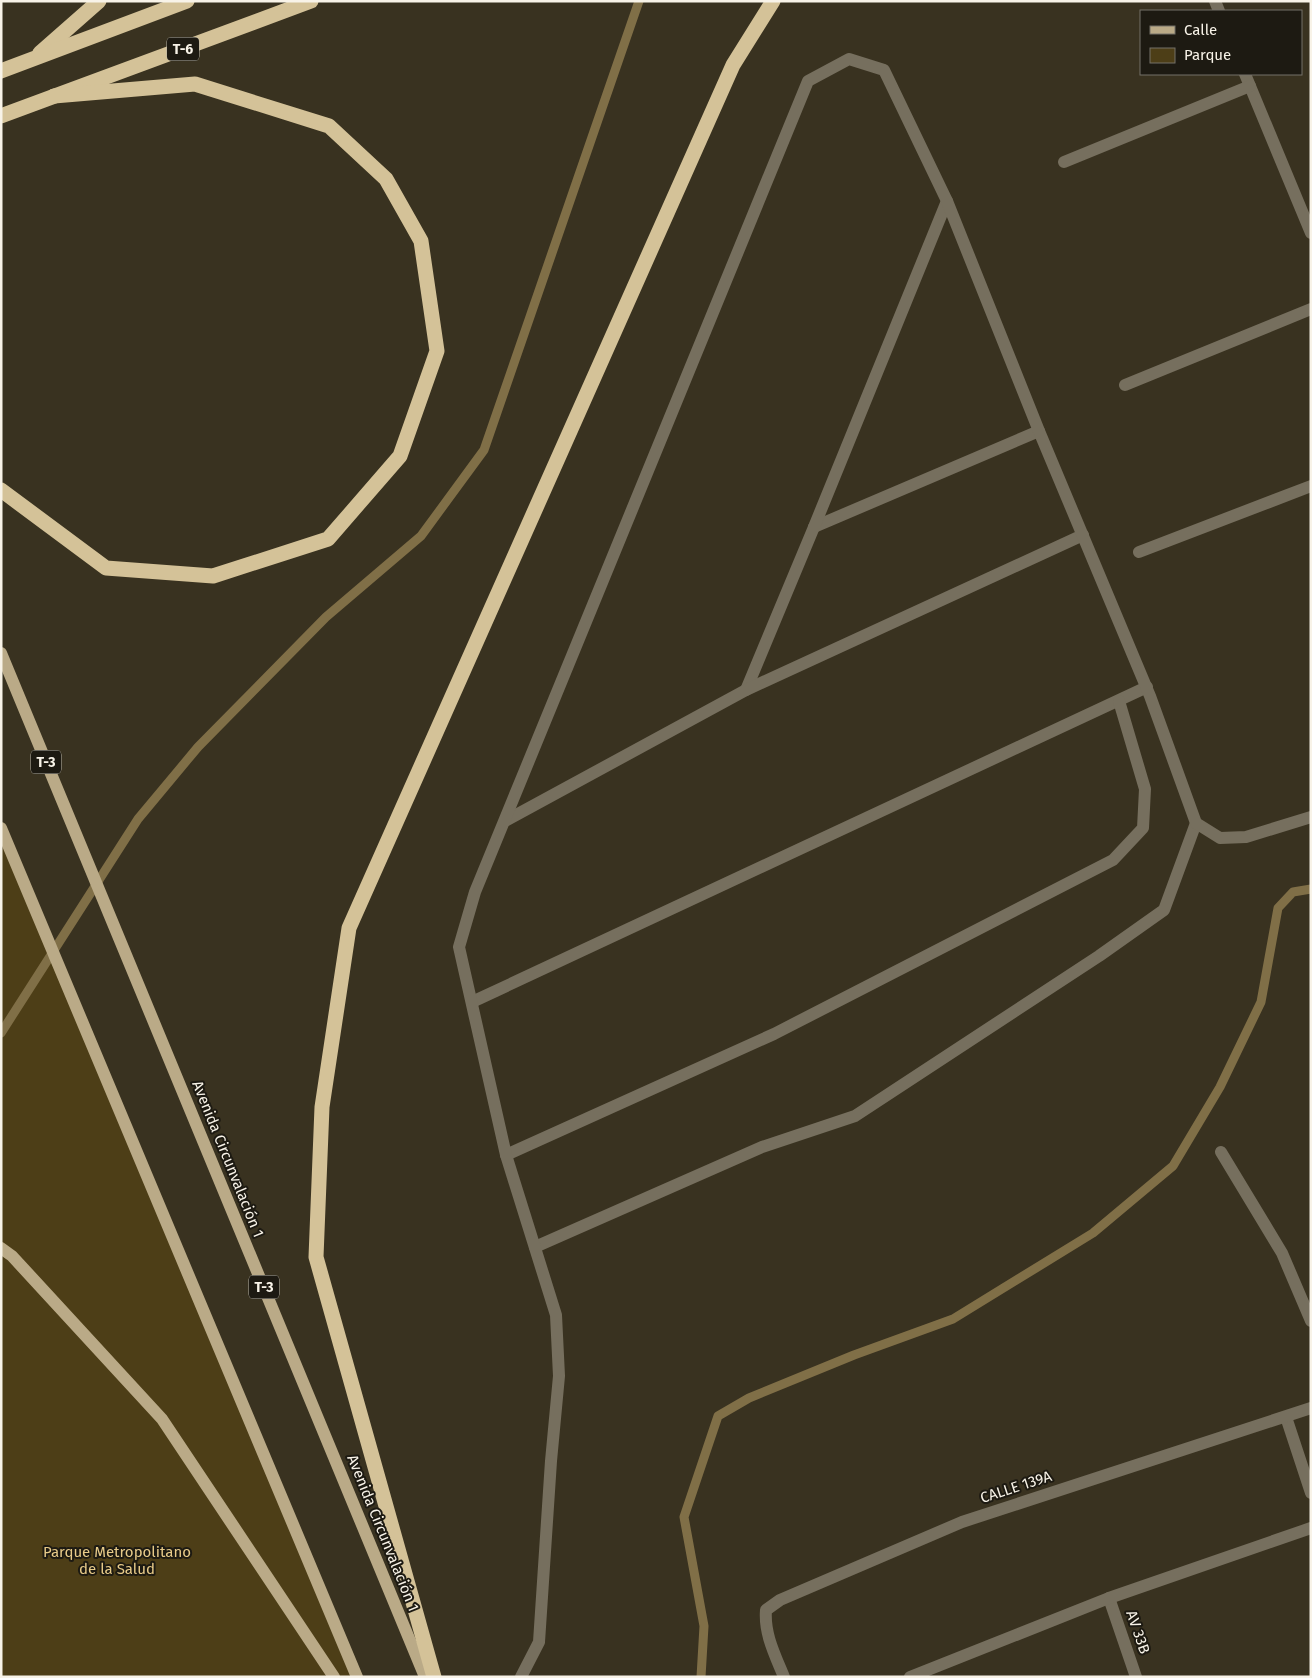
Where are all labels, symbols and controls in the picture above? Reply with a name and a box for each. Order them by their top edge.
legend [1140,10,1302,75]
text: Calle [1184,21,1217,39]
road number: T-6 [167,38,199,61]
text: Parque [1184,46,1231,64]
road number: T-3 [31,750,61,774]
street label: Avenida Circunvalación 1 [188,1078,268,1240]
road number: T-3 [249,1275,279,1298]
street label: Avenida Circunvalación 1 [343,1452,423,1614]
street label: CALLE 139A [978,1467,1054,1507]
park label: Parque Metropolitano de la Salud [43,1543,191,1578]
street label: AV 33B [1122,1608,1154,1656]

